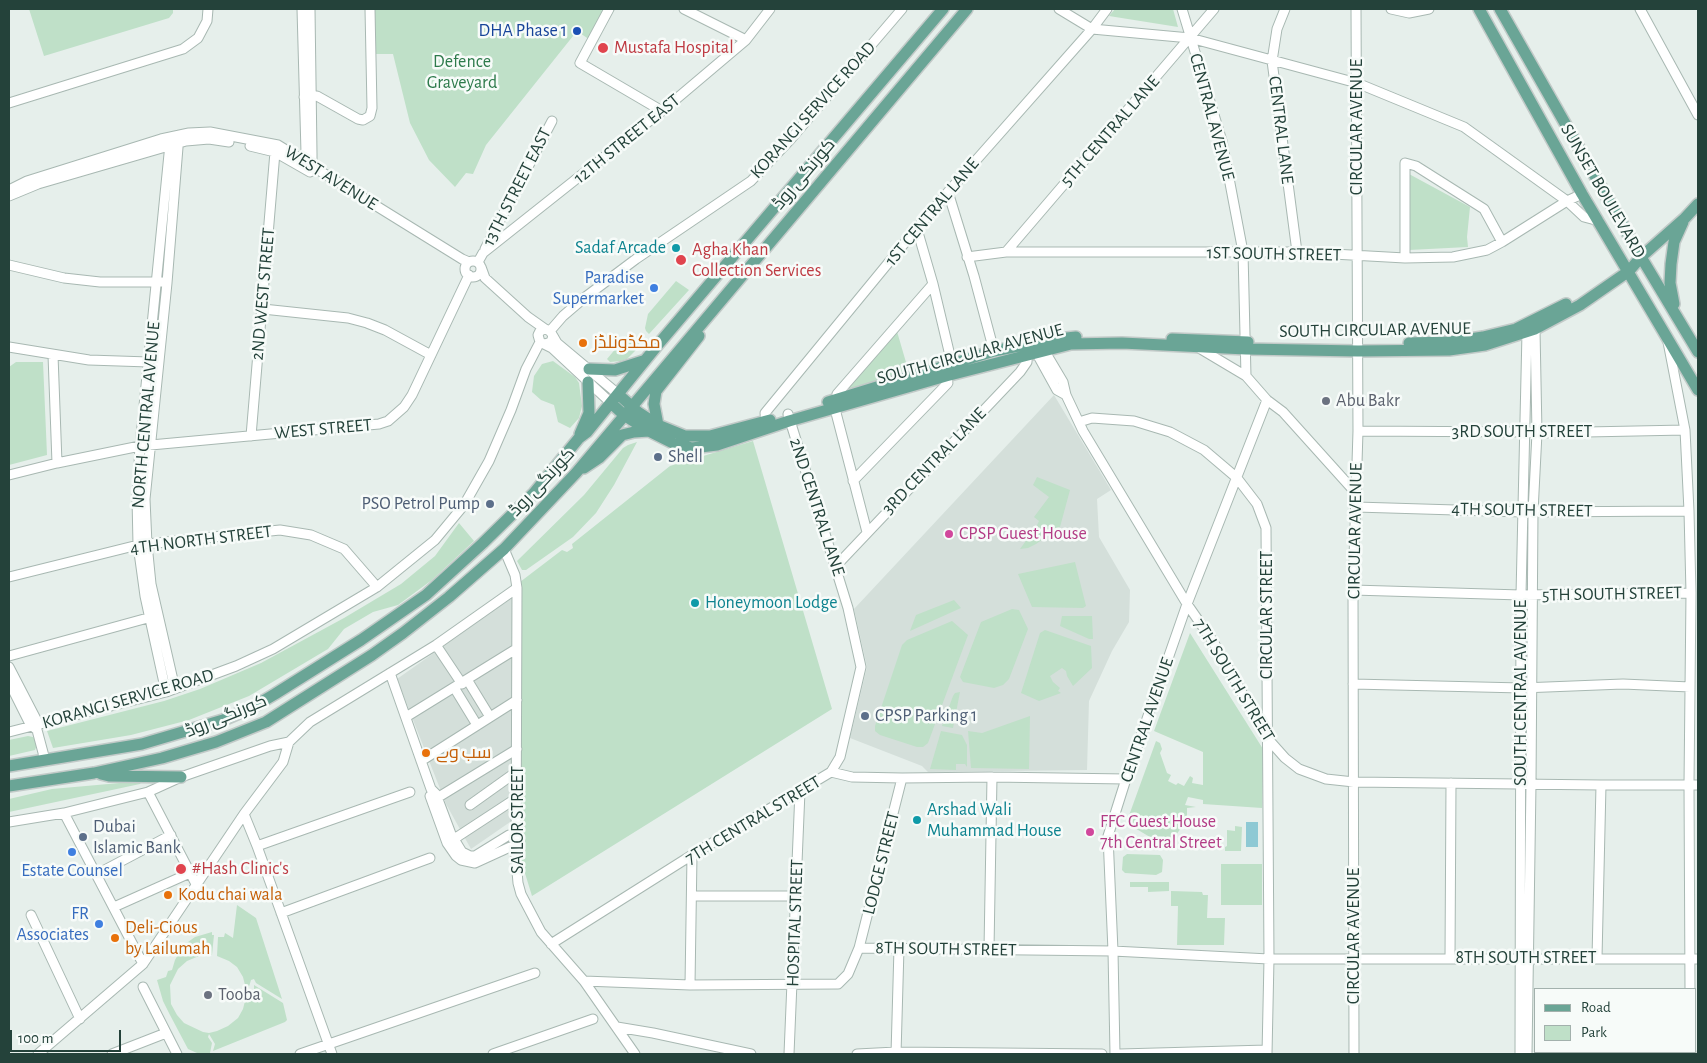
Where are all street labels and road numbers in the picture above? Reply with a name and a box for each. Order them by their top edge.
street label: KORANGI SERVICE ROAD [746,37,880,183]
street label: CENTRAL AVENUE [1185,51,1239,183]
street label: CIRCULAR AVENUE [1346,59,1368,195]
street label: 5TH CENTRAL LANE [1056,71,1164,191]
street label: CENTRAL LANE [1264,75,1298,185]
street label: 12TH STREET EAST [569,89,685,189]
street label: SUNSET BOULEVARD [1556,120,1650,262]
street label: 13TH STREET EAST [478,124,556,250]
street label: کورنگی روڈ [768,134,840,214]
street label: WEST AVENUE [280,141,382,215]
street label: 1ST CENTRAL LANE [880,153,984,271]
street label: 2ND WEST STREET [246,227,280,361]
street label: 1ST SOUTH STREET [1206,242,1342,266]
street label: SOUTH CIRCULAR AVENUE [1279,318,1471,342]
street label: SOUTH CIRCULAR AVENUE [875,319,1065,389]
street label: NORTH CENTRAL AVENUE [127,321,165,509]
street label: 3RD CENTRAL LANE [877,403,991,519]
street label: WEST STREET [273,414,373,444]
street label: 3RD SOUTH STREET [1452,421,1592,443]
street label: 2ND CENTRAL LANE [785,435,849,579]
street label: کورنگی روڈ [505,443,579,521]
street label: CIRCULAR AVENUE [1343,463,1367,599]
street label: 4TH SOUTH STREET [1451,498,1593,522]
street label: 4TH NORTH STREET [129,521,273,559]
street label: CIRCULAR STREET [1256,551,1278,679]
street label: 5TH SOUTH STREET [1542,582,1682,606]
street label: SOUTH CENTRAL AVENUE [1510,600,1532,786]
street label: 7TH SOUTH STREET [1189,614,1279,746]
street label: CENTRAL AVENUE [1115,655,1179,785]
street label: KORANGI SERVICE ROAD [40,664,216,734]
street label: کورنگی روڈ [182,690,270,742]
street label: SAILOR STREET [507,766,529,874]
street label: 7TH CENTRAL STREET [681,771,825,869]
street label: LODGE STREET [858,809,904,917]
street label: HOSPITAL STREET [782,859,808,987]
street label: CIRCULAR AVENUE [1343,868,1365,1004]
street label: 8TH SOUTH STREET [875,937,1017,961]
street label: 8TH SOUTH STREET [1455,947,1597,969]

